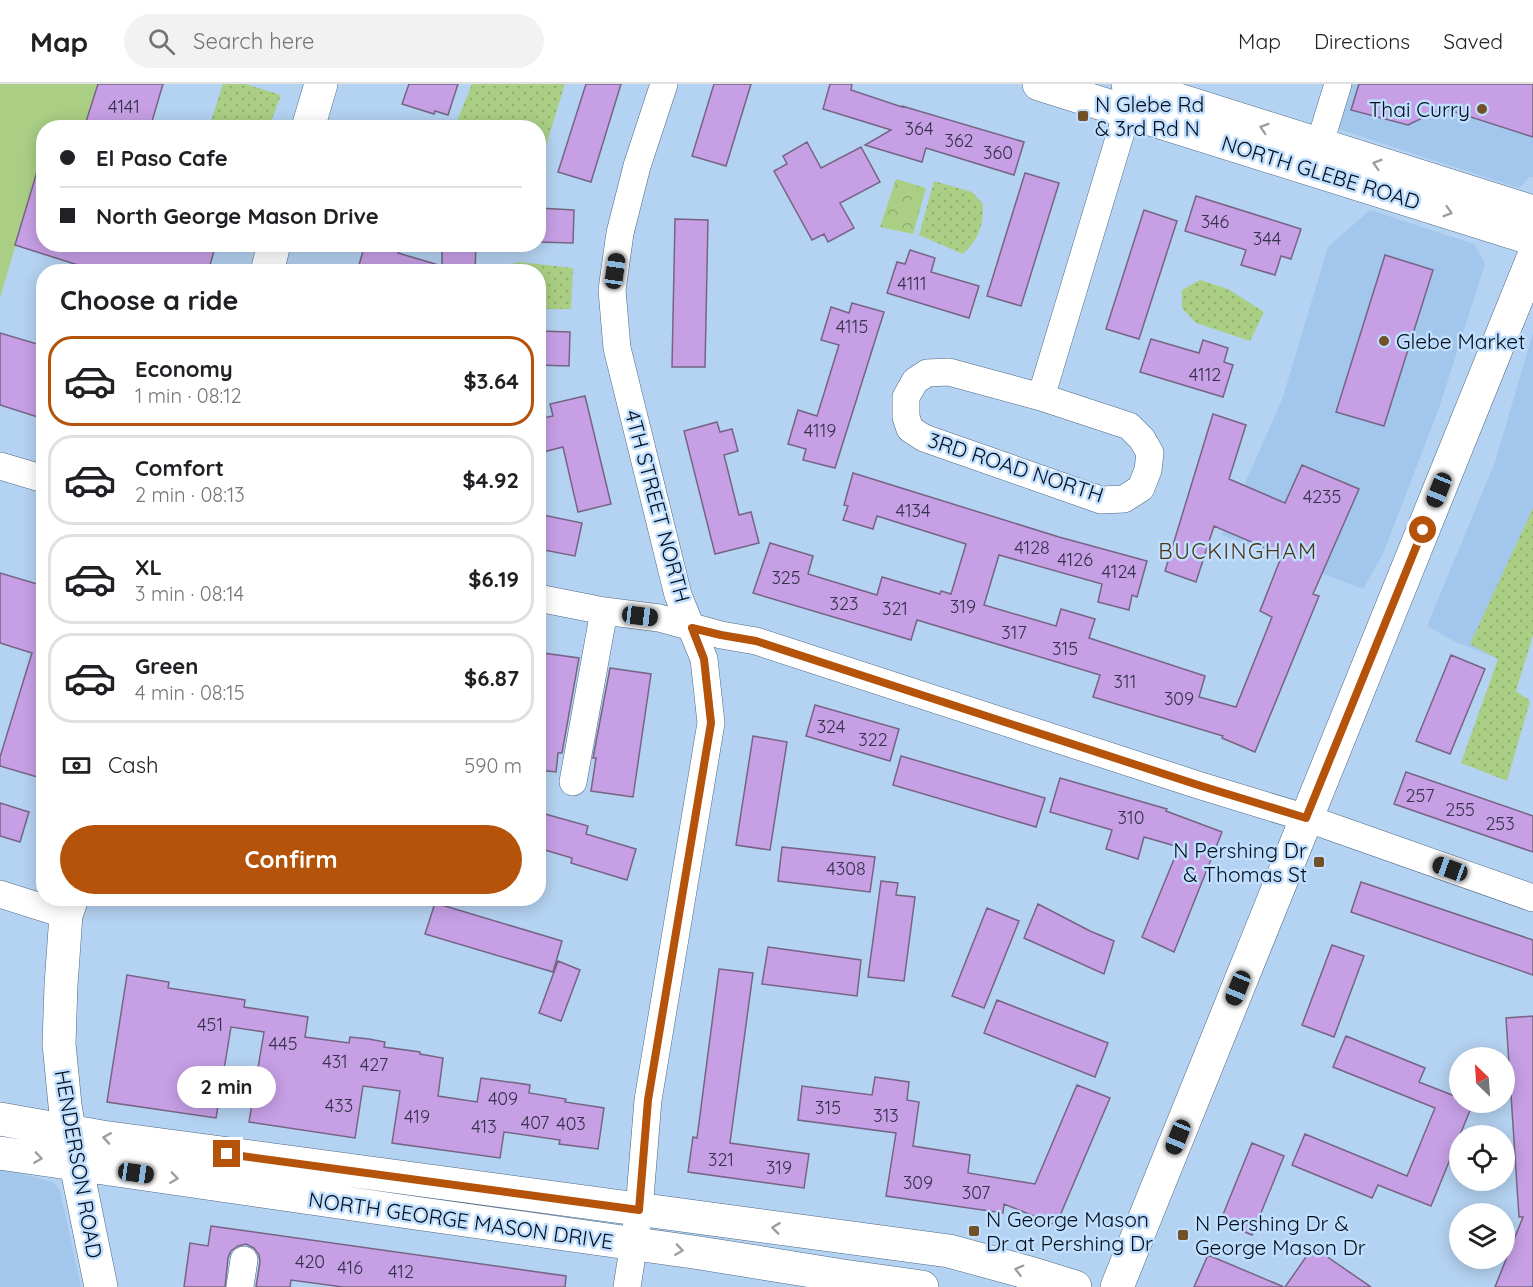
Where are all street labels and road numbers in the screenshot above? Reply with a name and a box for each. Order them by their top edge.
street label: NORTH GLEBE ROAD [1219,129,1423,215]
street label: 4TH STREET NORTH [620,407,696,605]
street label: 3RD ROAD NORTH [925,426,1107,508]
street label: HENDERSON ROAD [50,1068,108,1260]
street label: NORTH GEORGE MASON DRIVE [307,1186,615,1254]

